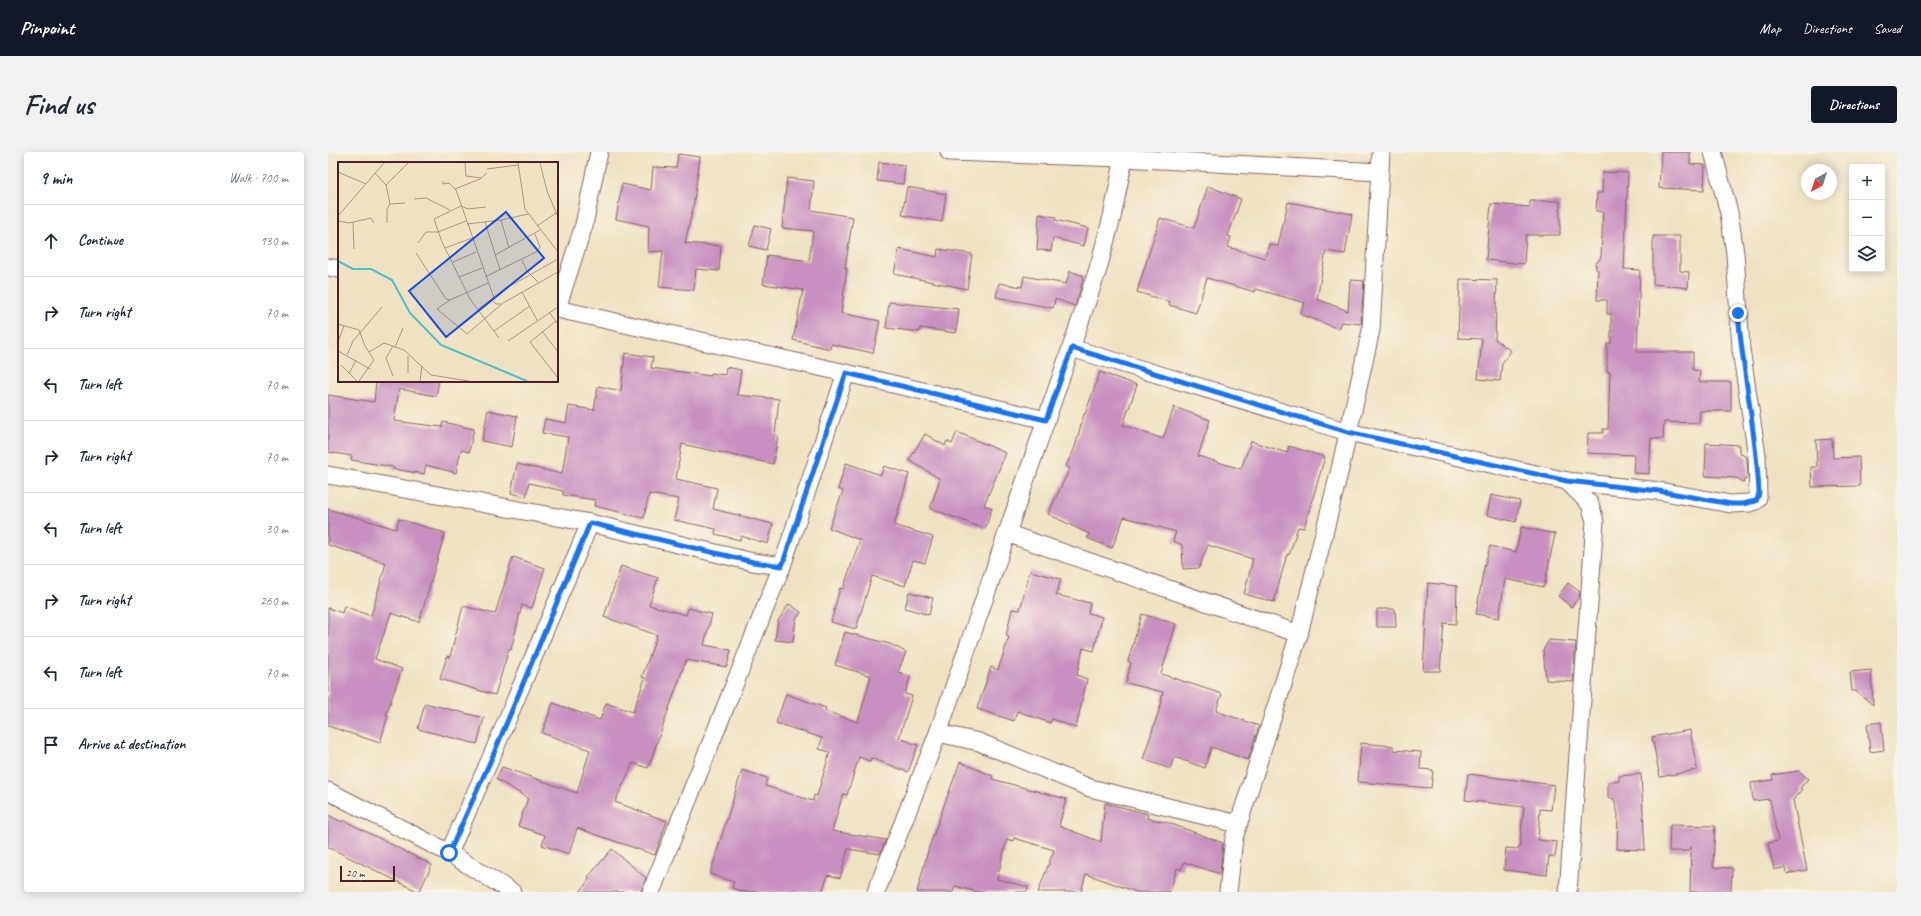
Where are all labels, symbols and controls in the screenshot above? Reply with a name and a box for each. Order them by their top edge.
text: Pinpoint [20,16,74,40]
text: Map [1760,20,1781,37]
text: Directions [1803,20,1852,37]
text: Saved [1874,20,1901,37]
button: Directions [1811,86,1897,123]
text: Find us [24,87,94,122]
inset map [338,162,558,382]
north arrow [1801,164,1837,200]
map controls [1849,164,1885,272]
button: + [1849,164,1885,200]
text: 9 min [40,168,72,189]
text: Walk · 700 m [229,170,288,186]
button: − [1849,200,1885,236]
icon: ahead [40,230,62,252]
text: Continue [78,231,123,250]
text: 130 m [260,233,288,249]
button: layers [1849,236,1885,272]
icon: right [40,302,62,324]
text: Turn right [78,303,131,322]
route end [1729,304,1747,322]
text: 70 m [266,305,288,321]
icon: left [40,374,62,396]
text: Turn left [78,375,121,394]
text: 70 m [266,377,288,393]
icon: right [40,446,62,468]
text: Turn right [78,447,131,466]
text: 70 m [266,449,288,465]
icon: left [40,518,62,540]
text: Turn left [78,519,121,538]
text: 30 m [266,521,288,537]
icon: right [40,590,62,612]
text: Turn right [78,591,131,610]
text: 260 m [260,593,288,609]
icon: left [40,662,62,684]
text: Turn left [78,663,121,682]
text: 70 m [266,665,288,681]
icon: arrive [40,734,62,756]
text: Arrive at destination [78,735,185,754]
route start [440,844,458,862]
scale bar [340,864,395,883]
text: 20 m [346,866,365,880]

